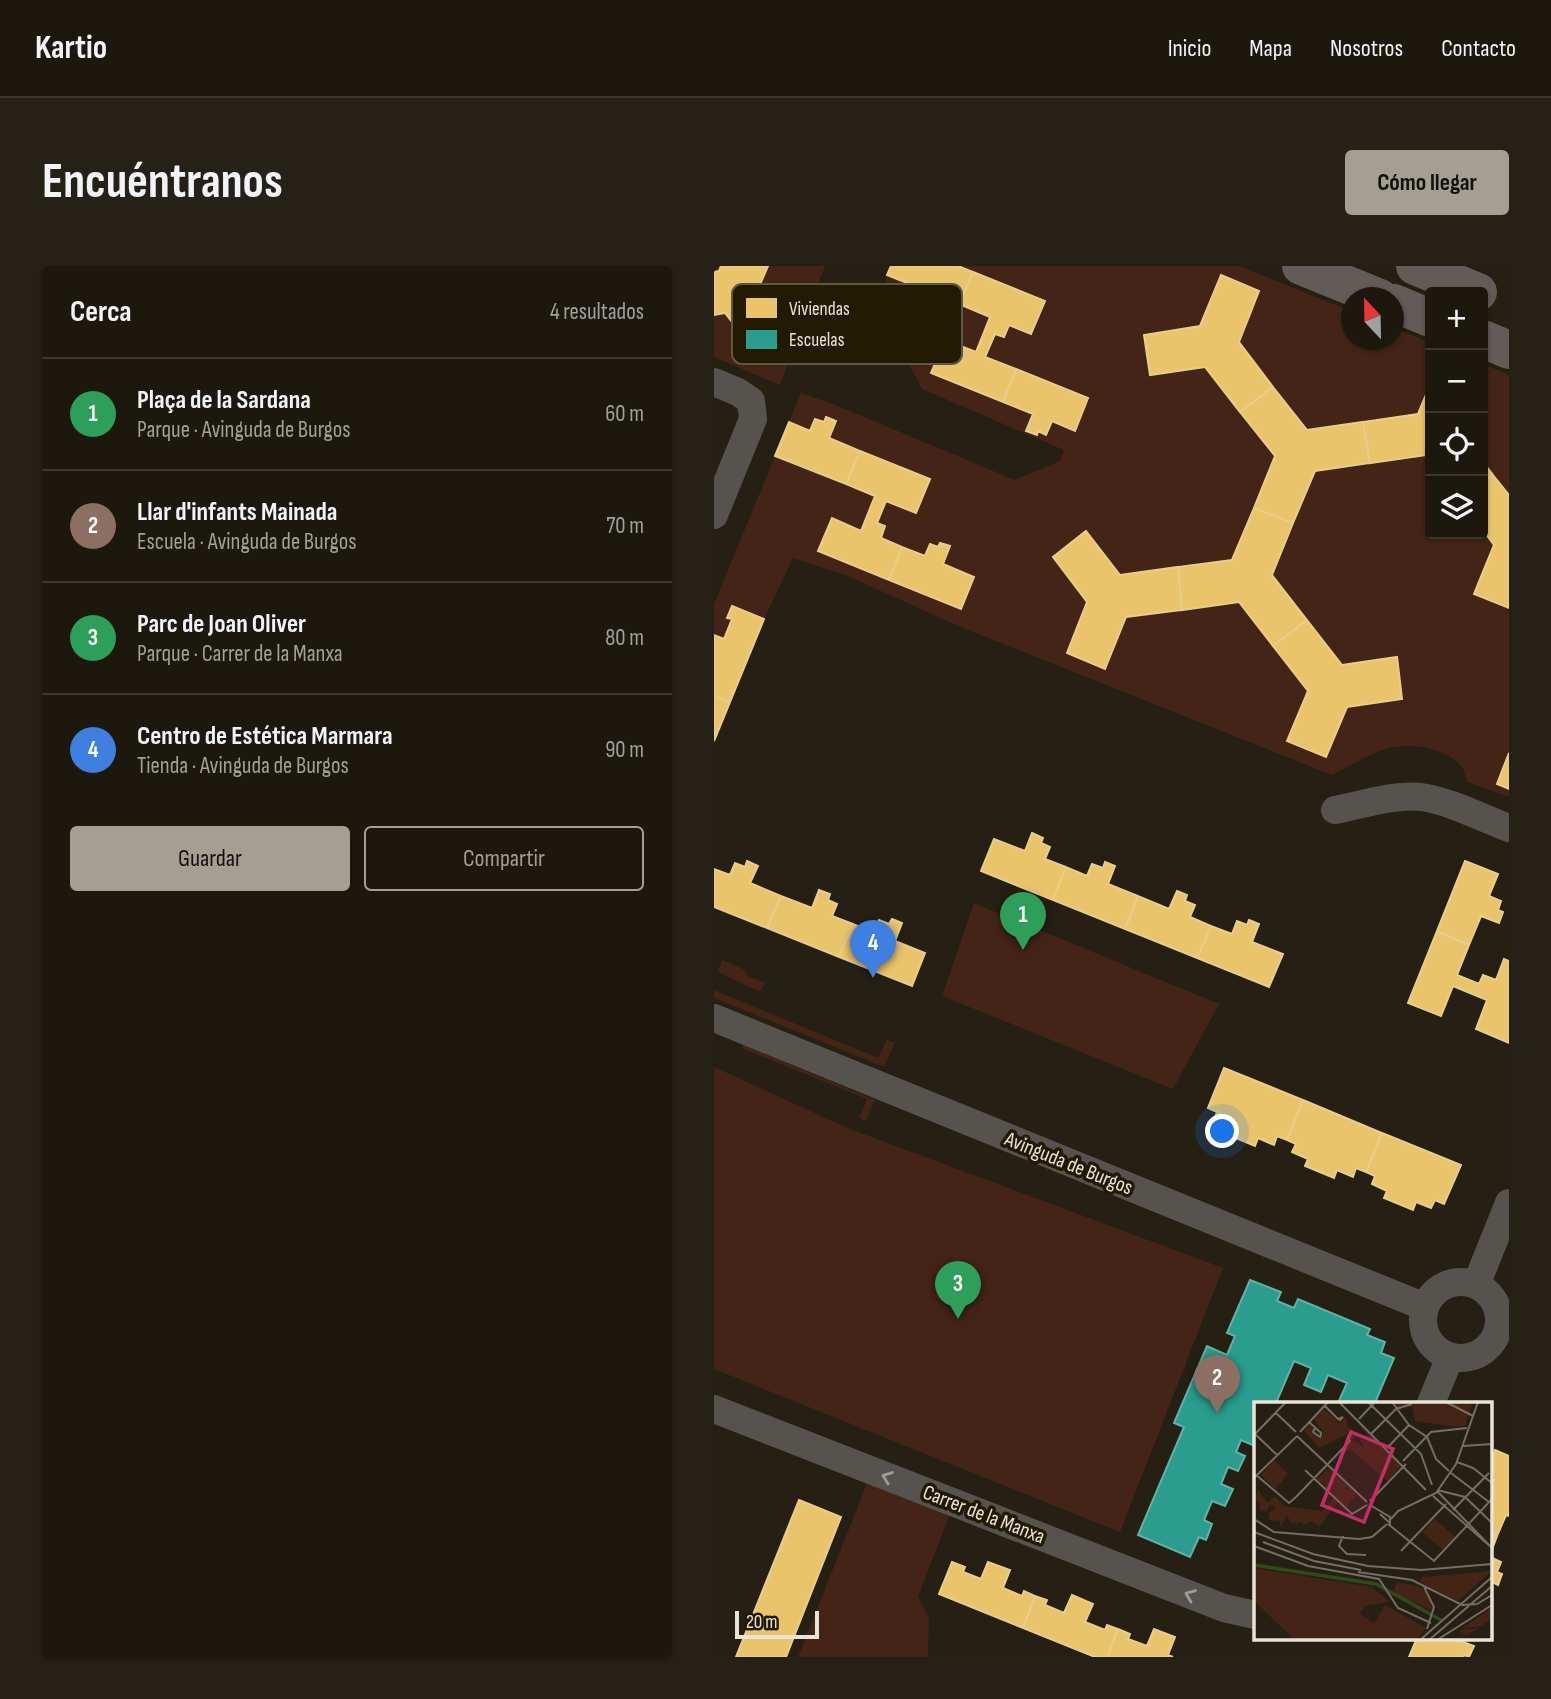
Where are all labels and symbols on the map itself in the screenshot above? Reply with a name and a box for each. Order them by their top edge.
legend [732,284,962,364]
north arrow [1341,287,1404,350]
text: Viviendas [789,298,850,321]
text: Escuelas [789,329,845,352]
pin: 1 [1000,892,1046,950]
pin: 4 [850,920,896,978]
your location [1205,1114,1239,1148]
street label: Avinguda de Burgos [1000,1126,1136,1200]
pin: 3 [935,1261,981,1319]
pin: 2 [1194,1355,1240,1413]
inset map [1254,1402,1492,1640]
one-way arrow [882,1471,894,1485]
street label: Carrer de la Manxa [919,1480,1048,1549]
one-way arrow [1185,1590,1197,1604]
scale bar [735,1608,819,1640]

